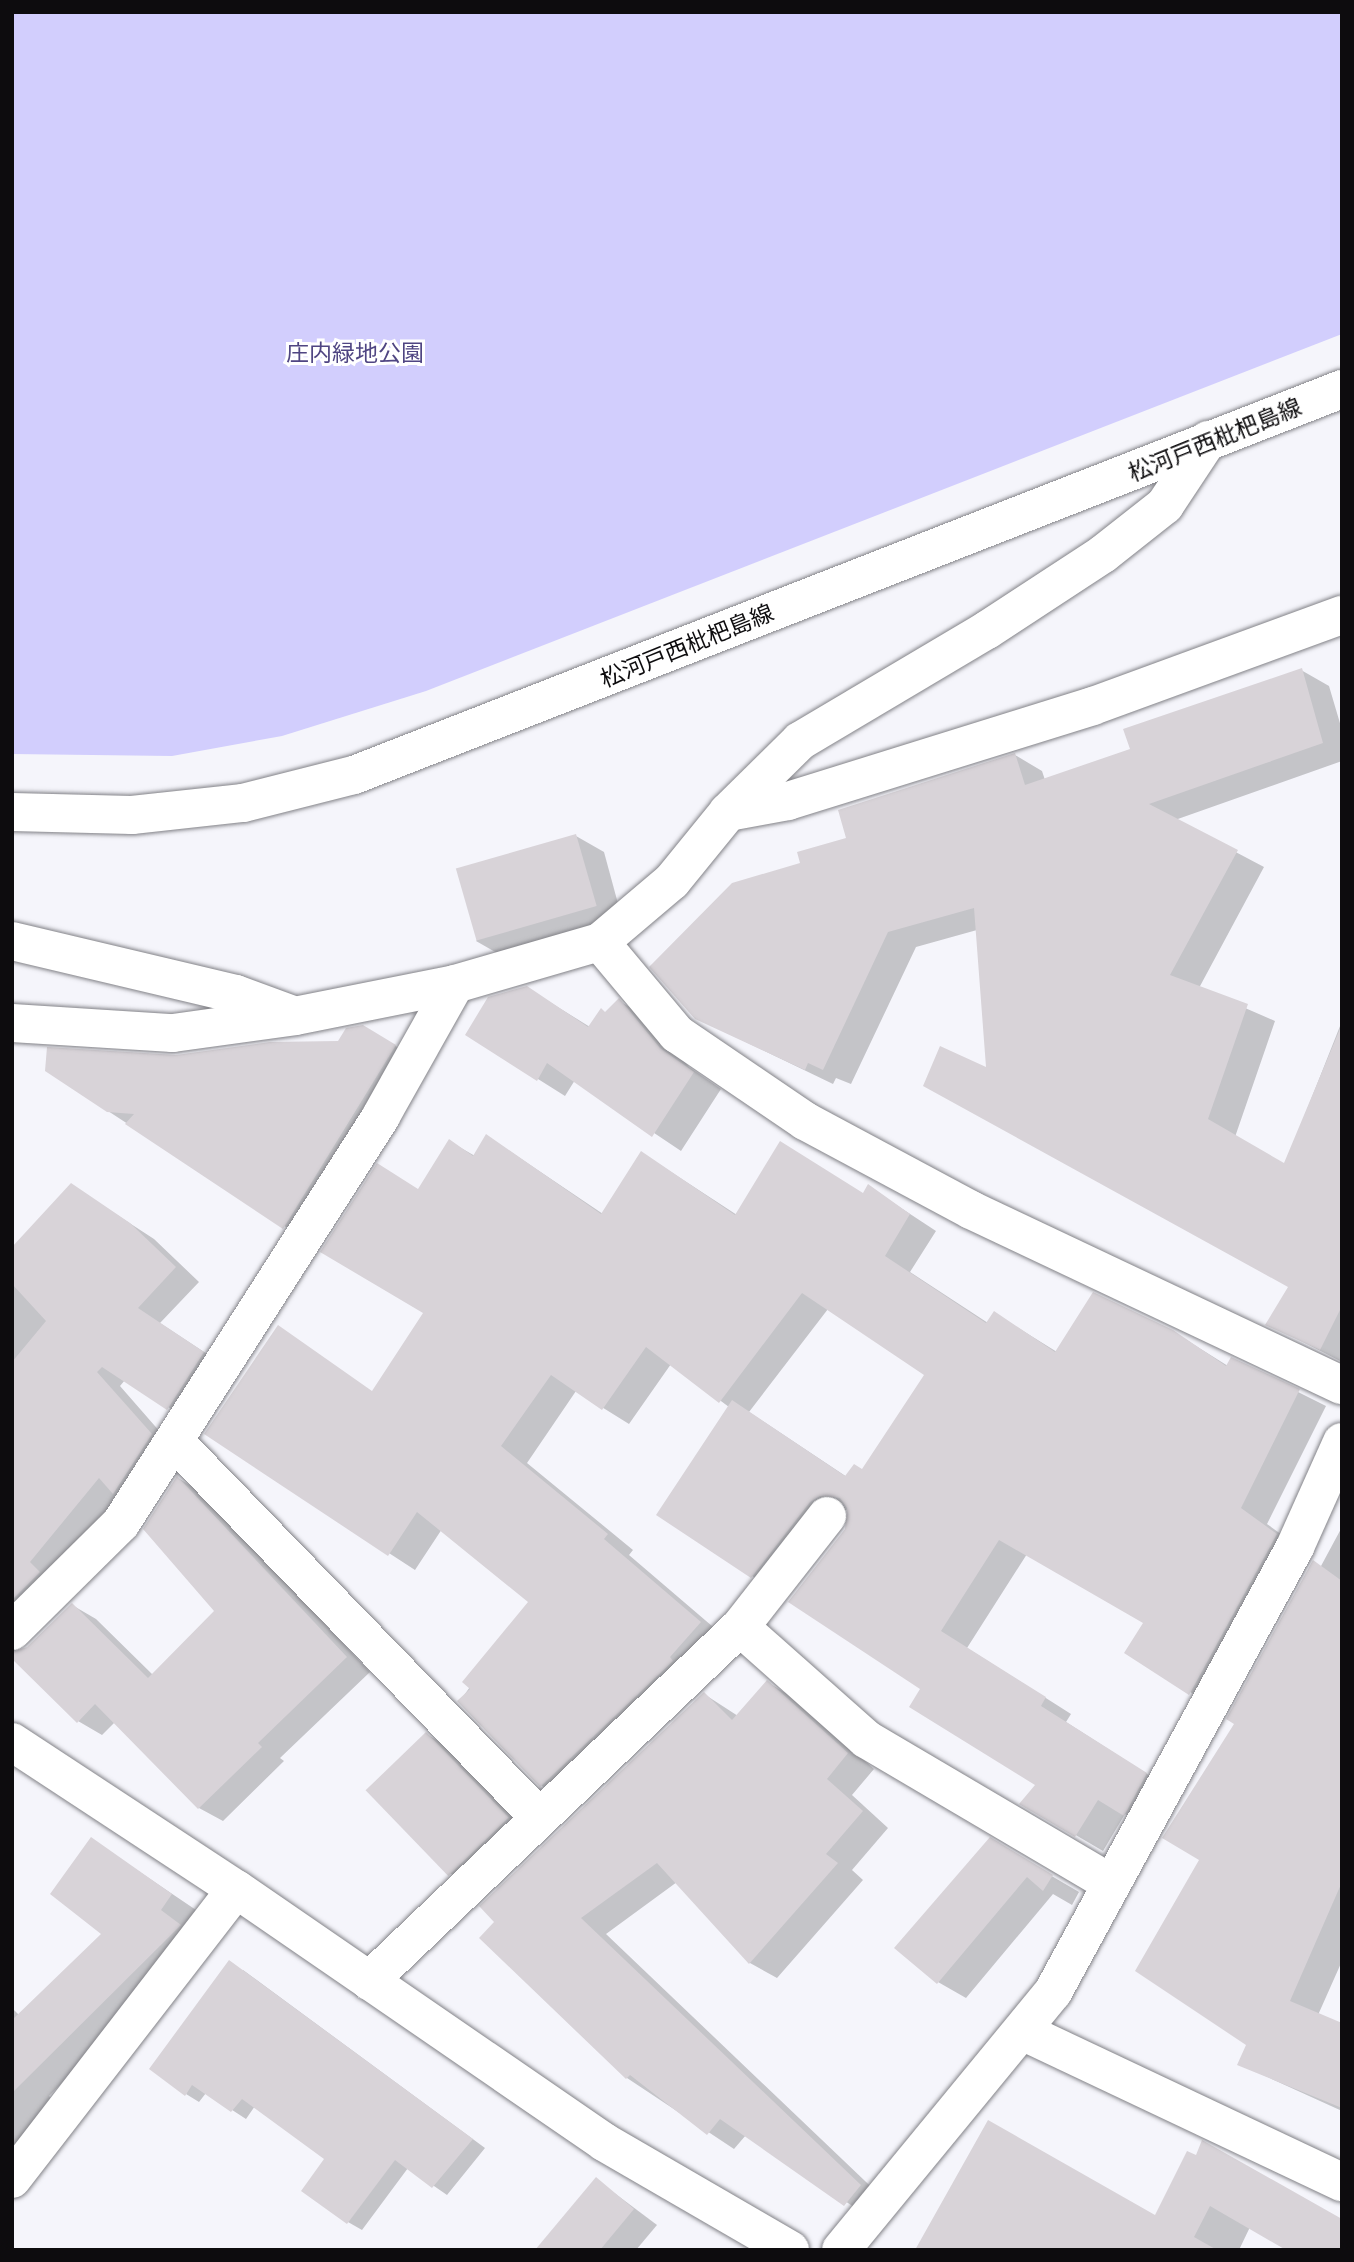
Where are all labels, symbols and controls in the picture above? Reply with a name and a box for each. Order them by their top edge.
park label: 庄内緑地公園 [286,339,424,367]
street label: 松河戸西枇杷島線 [1125,393,1305,487]
street label: 松河戸西枇杷島線 [597,599,777,693]

